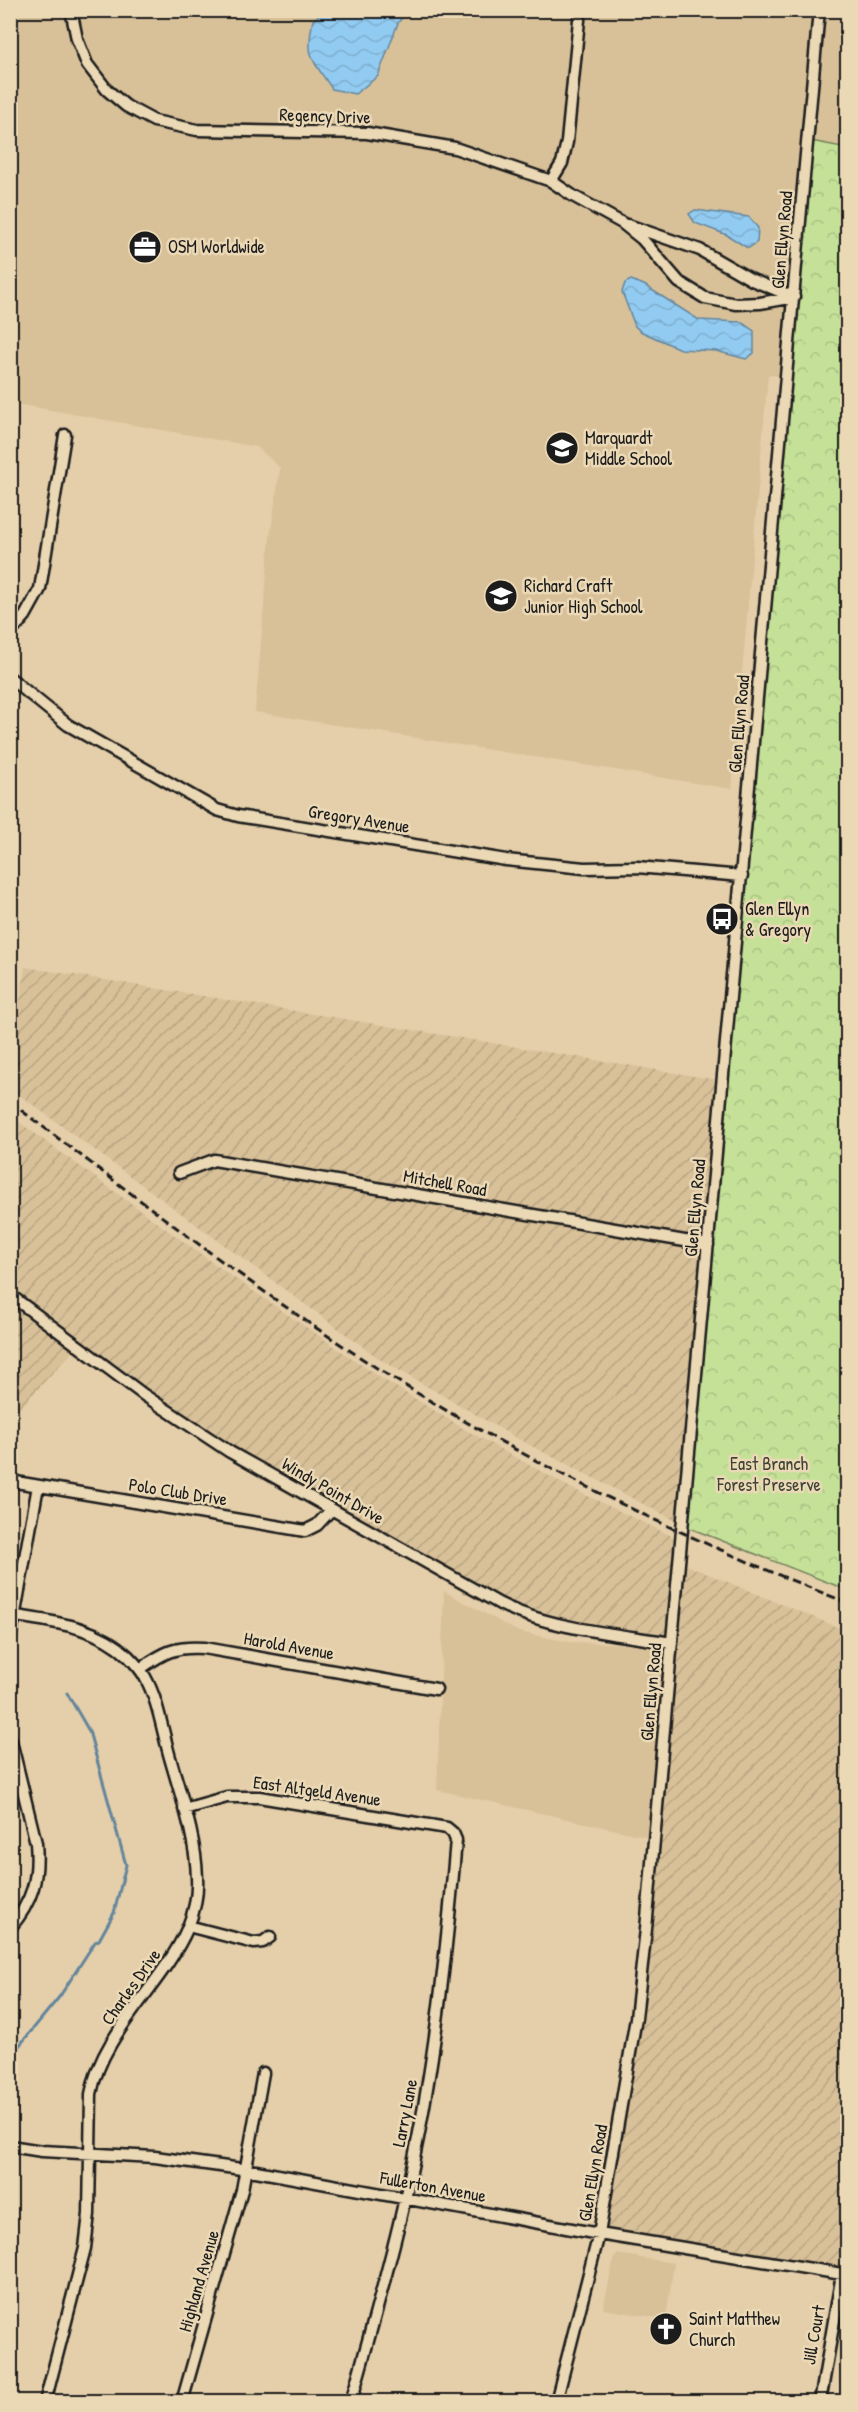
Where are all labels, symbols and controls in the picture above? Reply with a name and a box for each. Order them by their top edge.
street label: Regency Drive [279,101,371,130]
street label: Glen Ellyn Road [765,190,798,290]
office icon: OSM Worldwide [127,229,163,265]
place label: OSM Worldwide [168,234,265,259]
place label: Marquardt Middle School [585,425,672,471]
school or university icon: Marquardt Middle School [544,430,580,466]
place label: Richard Craft Junior High School [524,573,643,619]
school or university icon: Richard Craft Junior High School [483,578,519,614]
street label: Glen Ellyn Road [722,674,755,774]
street label: Gregory Avenue [307,798,412,839]
place label: Glen Ellyn & Gregory [745,896,812,942]
bus stop icon: Glen Ellyn & Gregory [704,901,740,937]
street label: Glen Ellyn Road [678,1158,711,1258]
street label: Mitchell Road [402,1163,489,1202]
street label: Windy Point Drive [277,1451,389,1530]
park label: East Branch Forest Preserve [716,1451,821,1497]
street label: Polo Club Drive [127,1471,229,1512]
street label: Harold Avenue [242,1625,336,1666]
street label: Glen Ellyn Road [634,1642,667,1742]
street label: East Altgeld Avenue [252,1769,383,1812]
street label: Charles Drive [95,1943,166,2030]
street label: Larry Lane [386,2077,423,2149]
street label: Glen Ellyn Road [572,2122,613,2223]
street label: Fullerton Avenue [377,2165,488,2208]
street label: Highland Avenue [172,2227,225,2335]
street label: Jill Court [796,2302,831,2367]
place label: Saint Matthew Church [689,2306,780,2352]
church icon: Saint Matthew Church [648,2311,684,2347]

